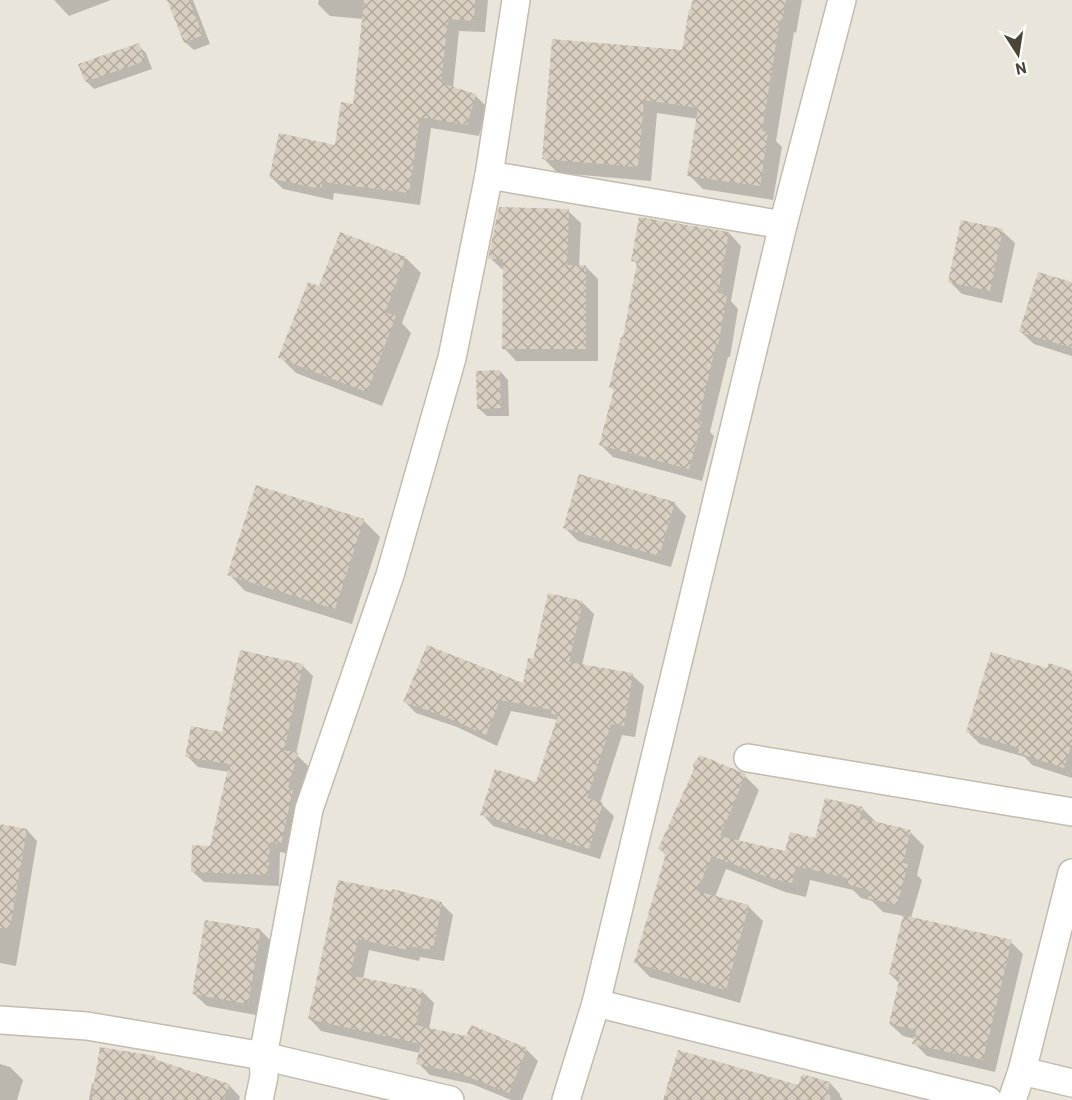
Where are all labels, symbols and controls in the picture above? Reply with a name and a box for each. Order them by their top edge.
north arrow [988,24,1048,84]
text: N [1014,59,1028,80]

